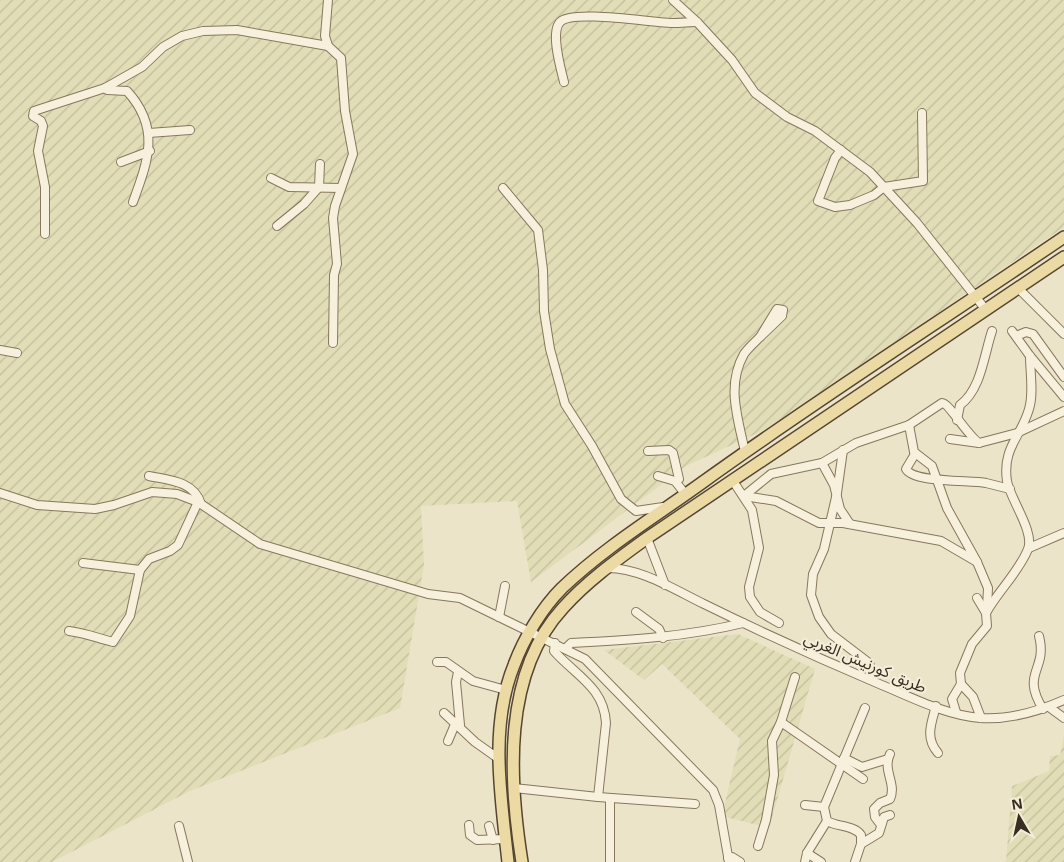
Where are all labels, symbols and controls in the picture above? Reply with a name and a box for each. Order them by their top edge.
street label: طريق كورنيش الغربي [798,622,932,704]
text: N [1009,789,1025,820]
north arrow [994,792,1044,842]

